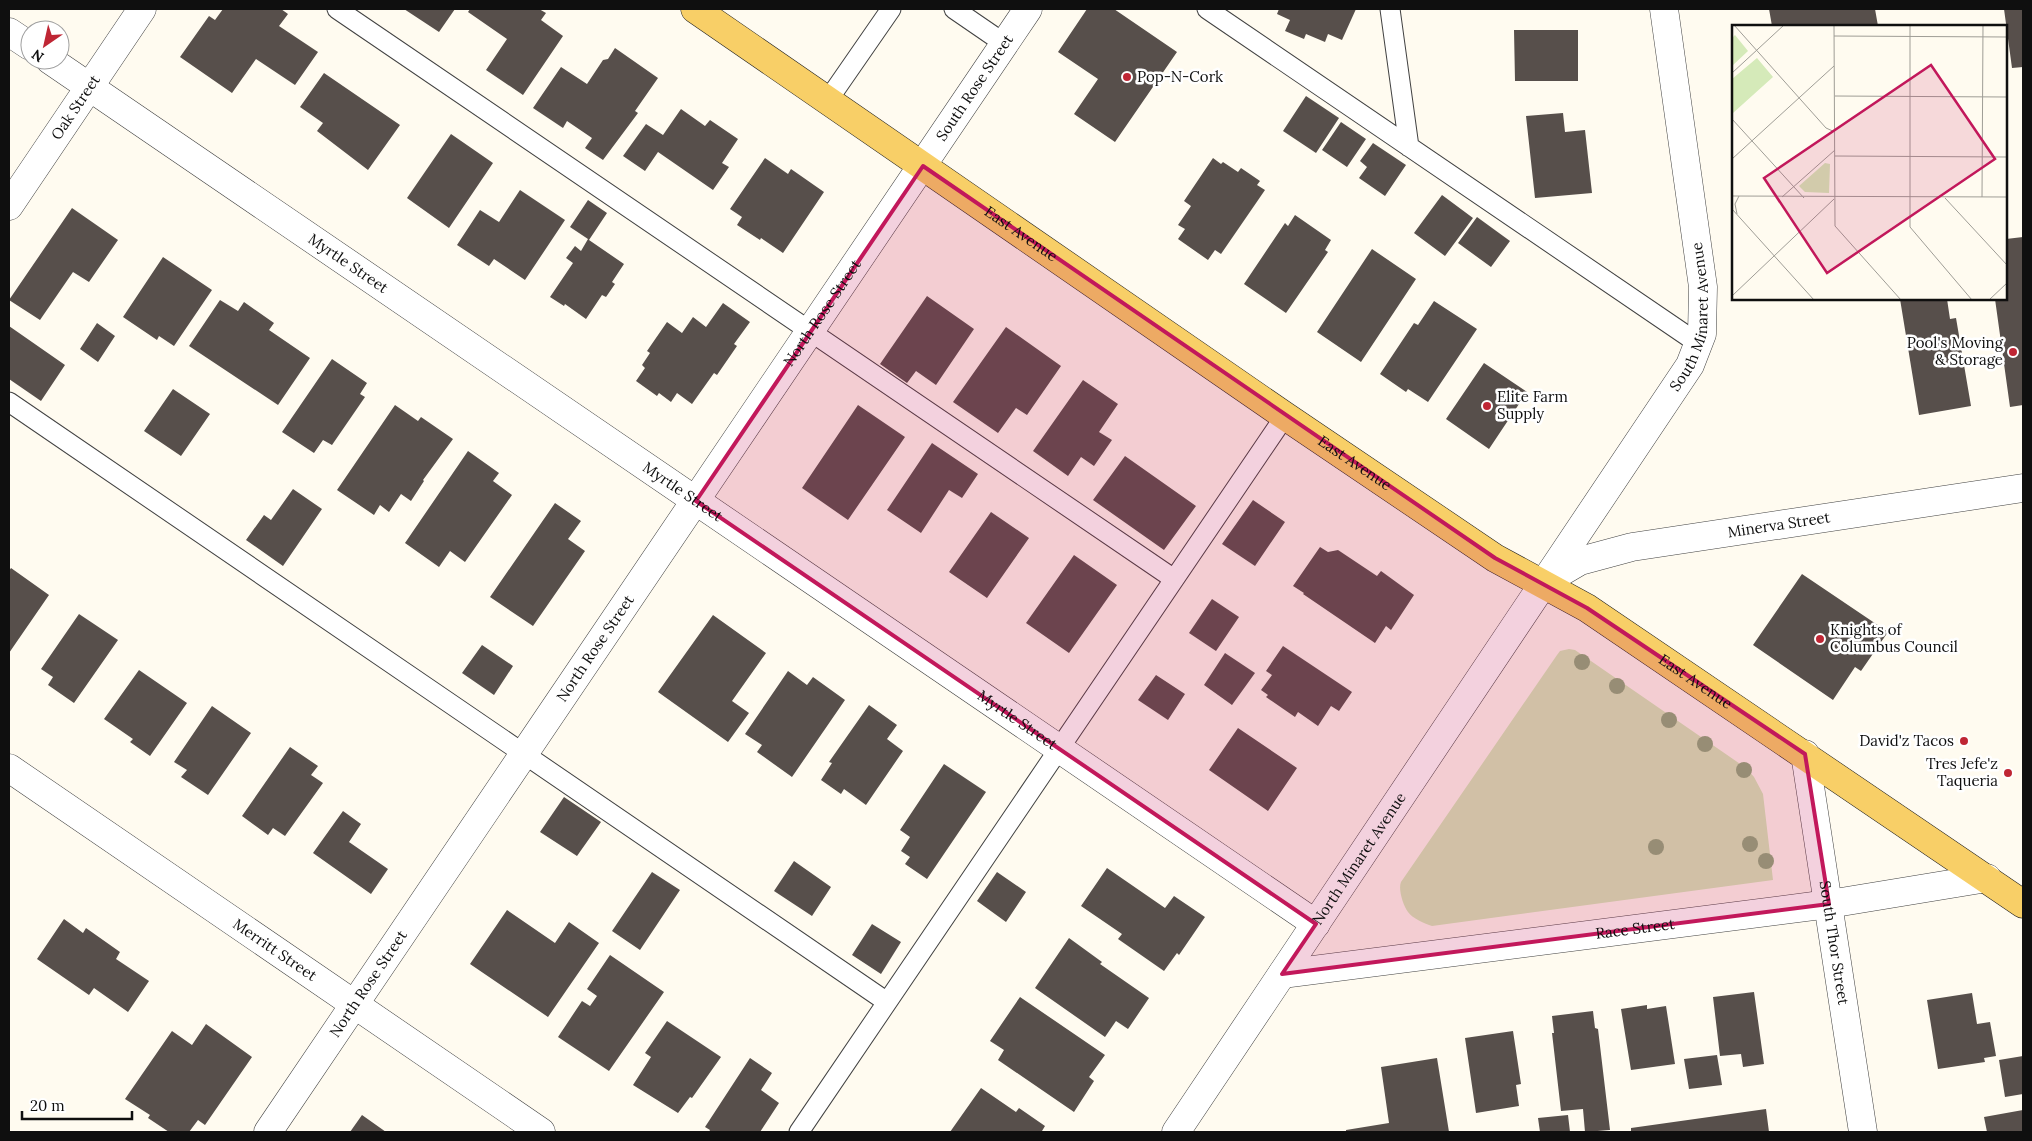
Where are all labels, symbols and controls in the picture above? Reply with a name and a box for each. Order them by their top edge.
north arrow [20,20,70,70]
inset map [1732,25,2007,300]
street label: South Rose Street [932,30,1017,144]
text: N [28,45,47,66]
place label: Pop-N-Cork [1137,67,1223,86]
street label: Oak Street [47,71,104,143]
marker: Pop-N-Cork [1121,71,1133,83]
street label: East Avenue [981,202,1062,265]
street label: Myrtle Street [305,229,392,297]
street label: South Minaret Avenue [1665,241,1712,395]
street label: North Rose Street [779,255,865,370]
place label: Pool's Moving & Storage [1907,333,2004,369]
marker: Pool's Moving & Storage [2007,346,2019,358]
place label: Elite Farm Supply [1497,387,1568,423]
marker: Elite Farm Supply [1481,400,1493,412]
street label: East Avenue [1315,431,1395,494]
street label: Myrtle Street [639,457,727,525]
street label: Minerva Street [1726,507,1832,541]
street label: North Rose Street [552,591,638,705]
place label: Knights of Columbus Council [1830,620,1958,656]
marker: Knights of Columbus Council [1814,633,1826,645]
street label: East Avenue [1655,650,1736,713]
street label: Myrtle Street [974,686,1061,754]
place label: David'z Tacos [1859,731,1954,750]
marker: David'z Tacos [1958,735,1970,747]
place label: Tres Jefe'z Taqueria [1926,754,1998,790]
marker: Tres Jefe'z Taqueria [2002,767,2014,779]
street label: North Minaret Avenue [1308,789,1410,928]
street label: South Thor Street [1816,879,1853,1006]
street label: Merritt Street [229,914,321,985]
street label: Race Street [1594,914,1676,943]
street label: North Rose Street [325,926,411,1041]
scale bar [22,1088,132,1120]
text: 20 m [30,1096,65,1115]

